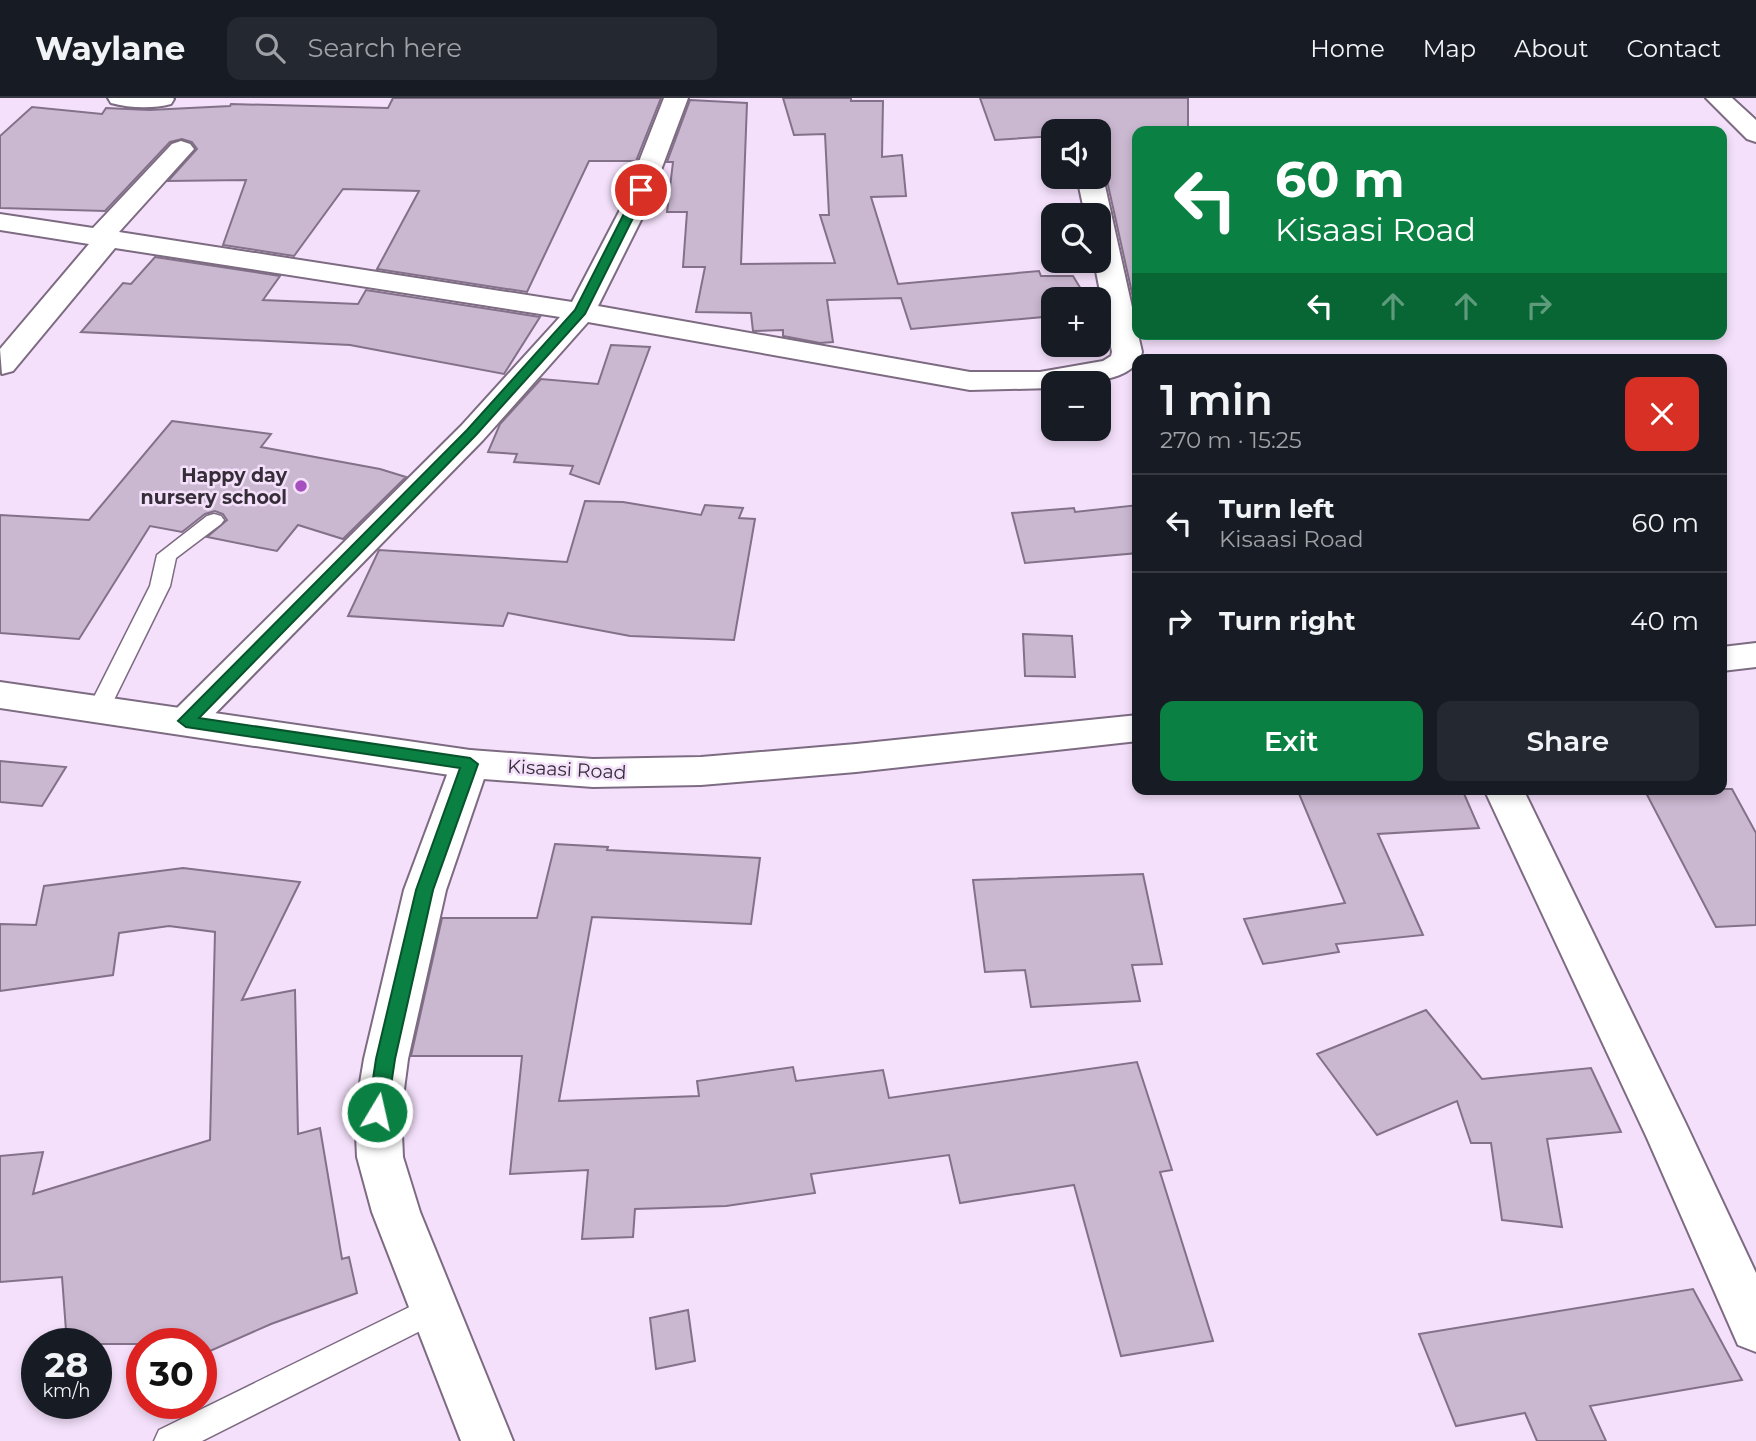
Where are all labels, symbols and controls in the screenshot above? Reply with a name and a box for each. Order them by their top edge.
search box [227,17,717,80]
text: Waylane [35,28,185,68]
icon: search [251,29,289,67]
text: Search here [307,32,462,64]
text: Home [1310,34,1385,63]
text: Map [1423,34,1476,63]
text: About [1514,34,1588,63]
text: Contact [1626,34,1721,63]
map controls [1041,119,1111,441]
button: sound [1041,119,1111,189]
text: 60 m [1275,150,1405,209]
icon: left [1160,154,1251,245]
pin [611,160,671,220]
icon: arrive [622,171,660,209]
button: search [1041,203,1111,273]
text: Kisaasi Road [1275,210,1476,249]
button: + [1041,287,1111,357]
icon: left [1301,287,1339,325]
icon: ahead [1374,287,1412,325]
icon: ahead [1447,287,1485,325]
icon: right [1520,287,1558,325]
button: − [1041,371,1111,441]
text: 1 min [1160,374,1273,426]
button: close [1625,377,1699,451]
text: 270 m · 15:25 [1160,426,1302,454]
place label: Happy day nursery school [141,464,288,509]
marker: Happy day nursery school [293,478,309,494]
text: Turn left [1219,493,1335,525]
icon: left [1160,504,1198,542]
text: 60 m [1632,507,1699,539]
text: Kisaasi Road [1219,525,1363,553]
icon: right [1160,602,1198,640]
text: Turn right [1219,605,1355,637]
text: 40 m [1630,605,1699,637]
button: Exit [1160,701,1423,781]
button: Share [1437,701,1699,781]
street label: Kisaasi Road [507,755,627,784]
position arrow [340,1075,414,1149]
speed limit sign: 30 [126,1328,217,1419]
text: 28 [45,1343,88,1386]
text: km/h [42,1380,91,1402]

